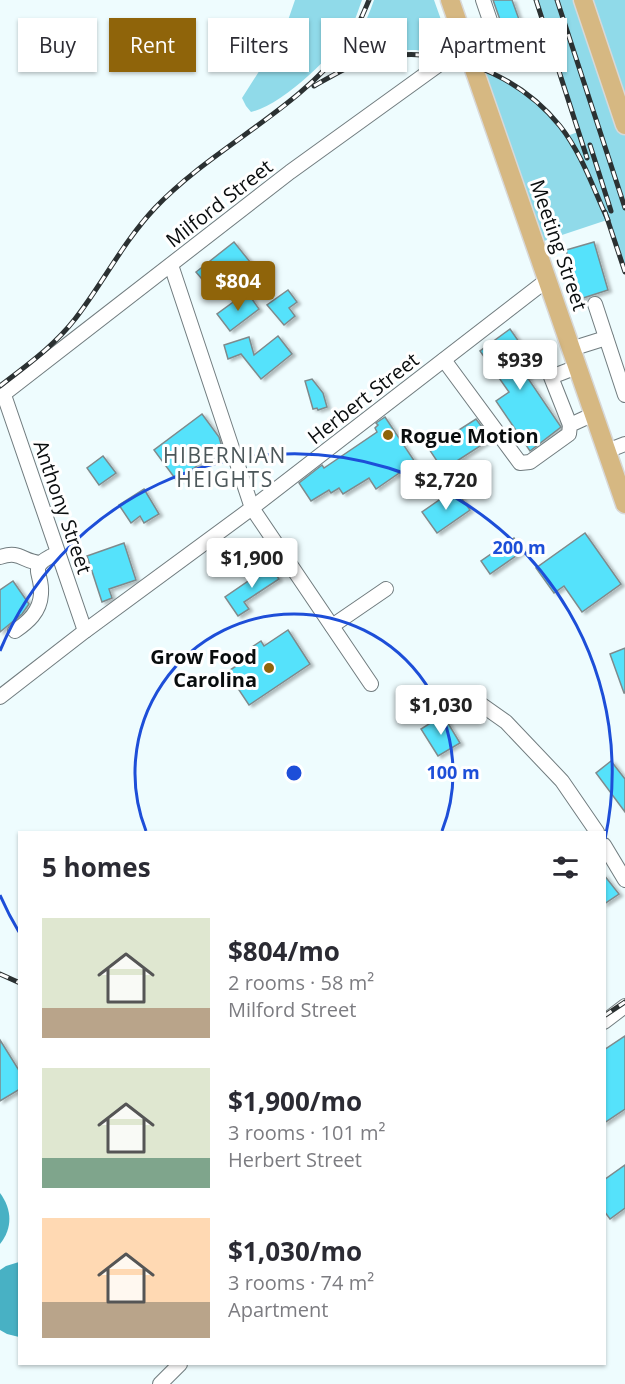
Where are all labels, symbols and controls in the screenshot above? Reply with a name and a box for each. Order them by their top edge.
chip: Buy [18,18,97,72]
chip: Rent [109,18,196,72]
chip: Filters [208,18,309,72]
chip: New [321,18,407,72]
chip: Apartment [419,18,567,72]
street label: Milford Street [160,153,278,253]
street label: Meeting Street [524,176,594,314]
pin: $804 [202,261,274,312]
text: $804 [215,267,261,294]
pin: $939 [484,340,556,391]
street label: Herbert Street [302,346,424,450]
text: $939 [497,346,543,373]
place label: Rogue Motion [400,422,539,449]
marker: Rogue Motion [381,428,395,442]
street label: Anthony Street [27,437,99,577]
district label: HIBERNIAN HEIGHTS [163,441,287,493]
pin: $2,720 [397,460,495,511]
text: $2,720 [415,466,477,493]
text: 200 m [492,535,546,559]
pin: $1,900 [203,538,301,589]
text: $1,900 [221,544,283,571]
place label: Grow Food Carolina [150,643,257,693]
marker: Grow Food Carolina [262,661,276,675]
pin: $1,030 [392,685,490,736]
text: $1,030 [410,691,472,718]
text: 100 m [426,760,480,784]
centre of rings [284,763,304,783]
text: 5 homes [42,849,151,885]
icon: filters [549,851,582,884]
text: $804/mo [228,933,340,969]
icon: home [90,942,162,1014]
text: 2 rooms · 58 m² [228,969,374,996]
text: Milford Street [228,996,356,1023]
text: $1,900/mo [228,1083,362,1119]
icon: home [90,1092,162,1164]
text: 3 rooms · 101 m² [228,1119,386,1146]
text: Herbert Street [228,1146,362,1173]
text: $1,030/mo [228,1233,362,1269]
icon: home [90,1242,162,1314]
text: 3 rooms · 74 m² [228,1269,374,1296]
text: Apartment [228,1296,328,1323]

